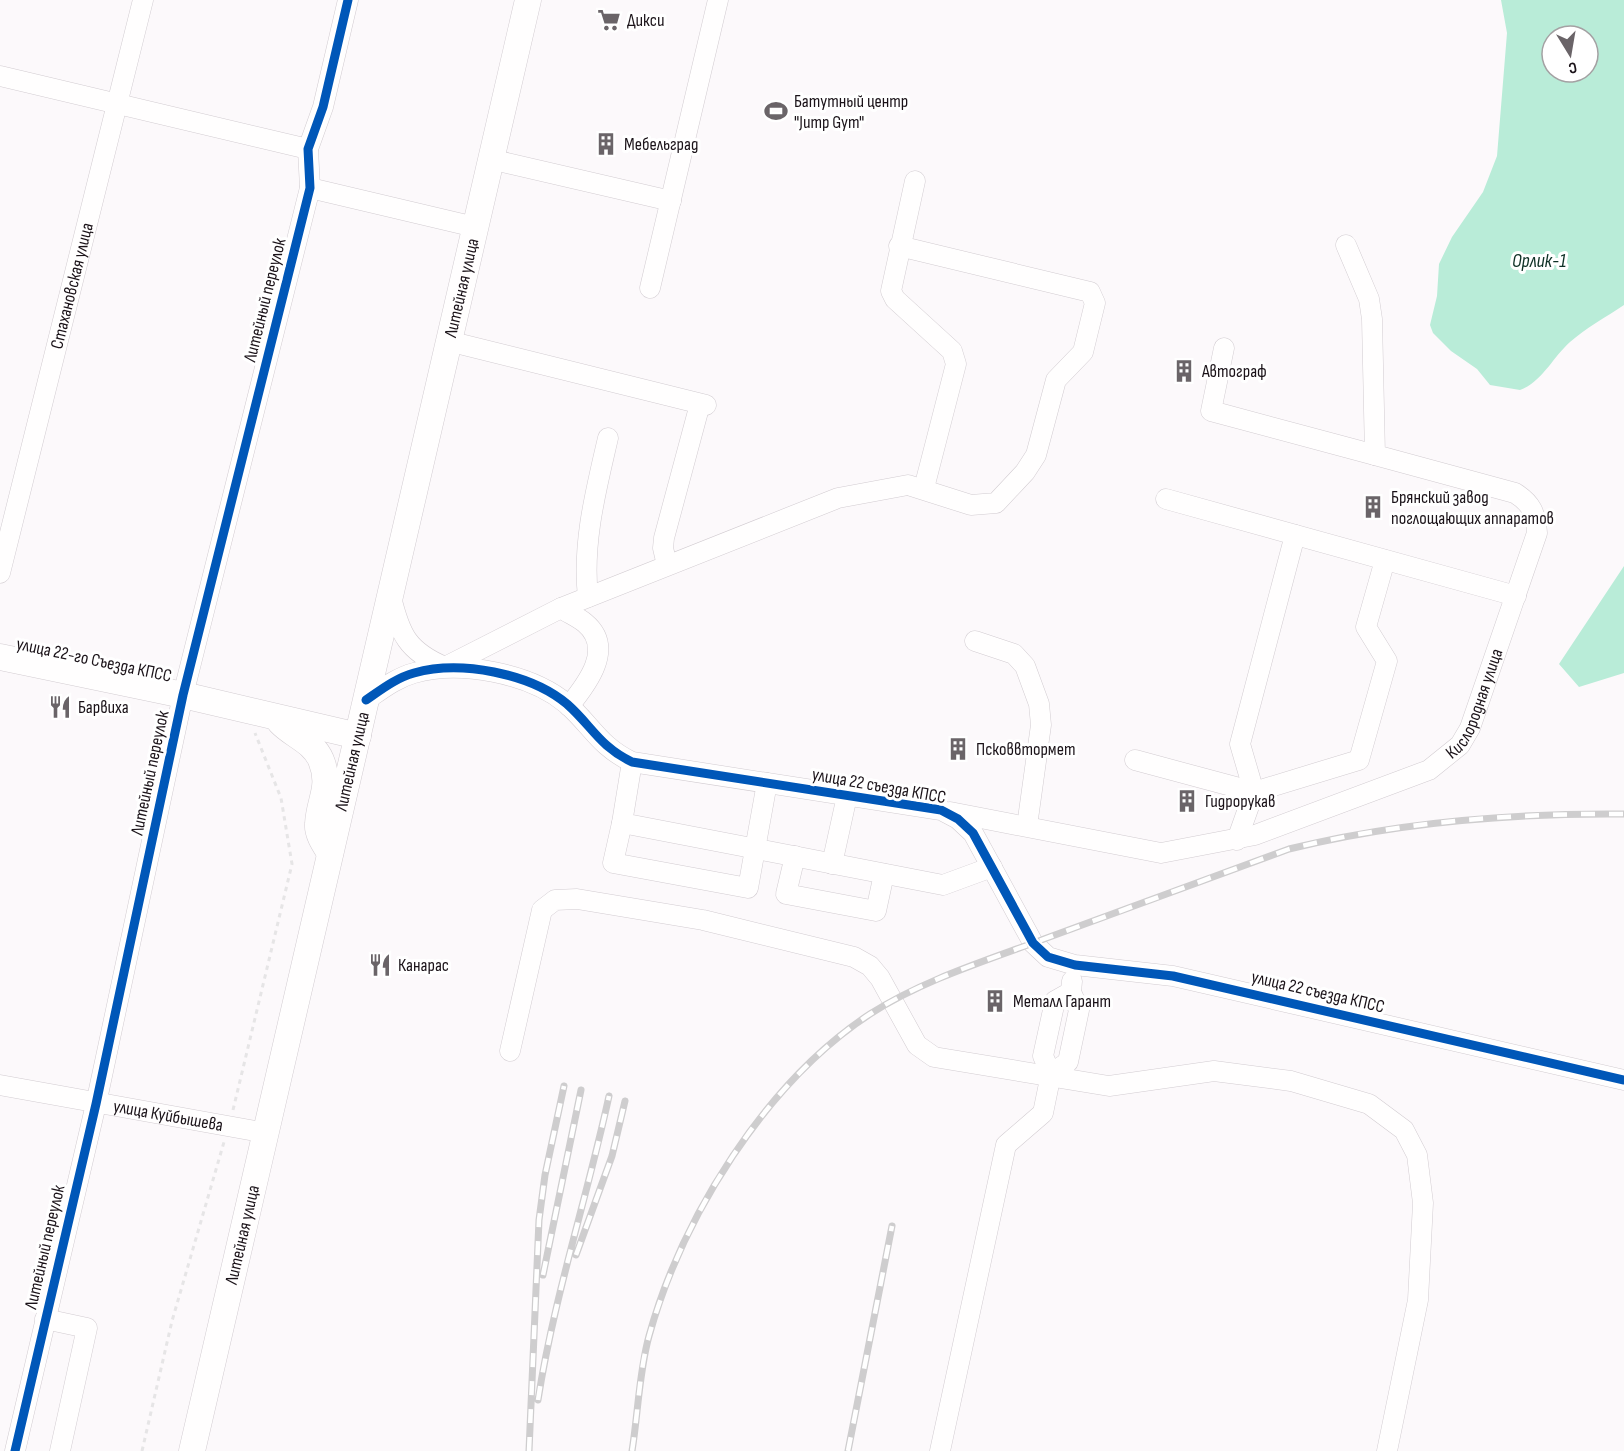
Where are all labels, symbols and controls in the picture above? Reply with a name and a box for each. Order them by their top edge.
supermarket icon: Дикси [596,7,622,33]
place label: Дикси [627,10,664,31]
north arrow [1540,24,1600,84]
text: С [1567,57,1578,77]
place label: Батутный центр "Jump Gym" [794,91,908,133]
sports icon: Батутный центр "Jump Gym" [763,98,789,124]
building icon: Мебельград [593,131,619,157]
place label: Мебельград [624,134,698,155]
street label: Стахановская улица [46,221,98,351]
street label: Литейный переулок [239,236,291,365]
street label: Литейная улица [440,236,483,340]
water label: Орлик-1 [1512,249,1566,273]
building icon: Автограф [1171,358,1197,384]
place label: Автограф [1201,361,1267,382]
place label: Брянский завод поглощающих аппаратов [1391,487,1554,529]
building icon: Брянский завод поглощающих аппаратов [1360,494,1386,520]
street label: улица 22-го Съезда КПСС [14,633,174,687]
street label: Кислородная улица [1441,646,1507,763]
restaurant icon: Барвиха [47,694,73,720]
place label: Барвиха [78,697,129,718]
street label: Литейный переулок [126,709,173,838]
street label: Литейная улица [330,710,373,814]
building icon: Псковвтормет [945,736,971,762]
place label: Псковвтормет [976,739,1075,760]
street label: улица 22 съезда КПСС [810,764,948,808]
building icon: Гидрорукав [1174,788,1200,814]
place label: Гидрорукав [1205,791,1276,812]
restaurant icon: Канарас [367,952,393,978]
place label: Канарас [398,955,449,976]
street label: улица 22 съезда КПСС [1249,966,1387,1018]
building icon: Металл Гарант [982,988,1008,1014]
place label: Металл Гарант [1013,991,1111,1012]
street label: улица Куйбышева [112,1095,225,1136]
street label: Литейный переулок [20,1183,70,1312]
street label: Литейная улица [220,1183,264,1287]

